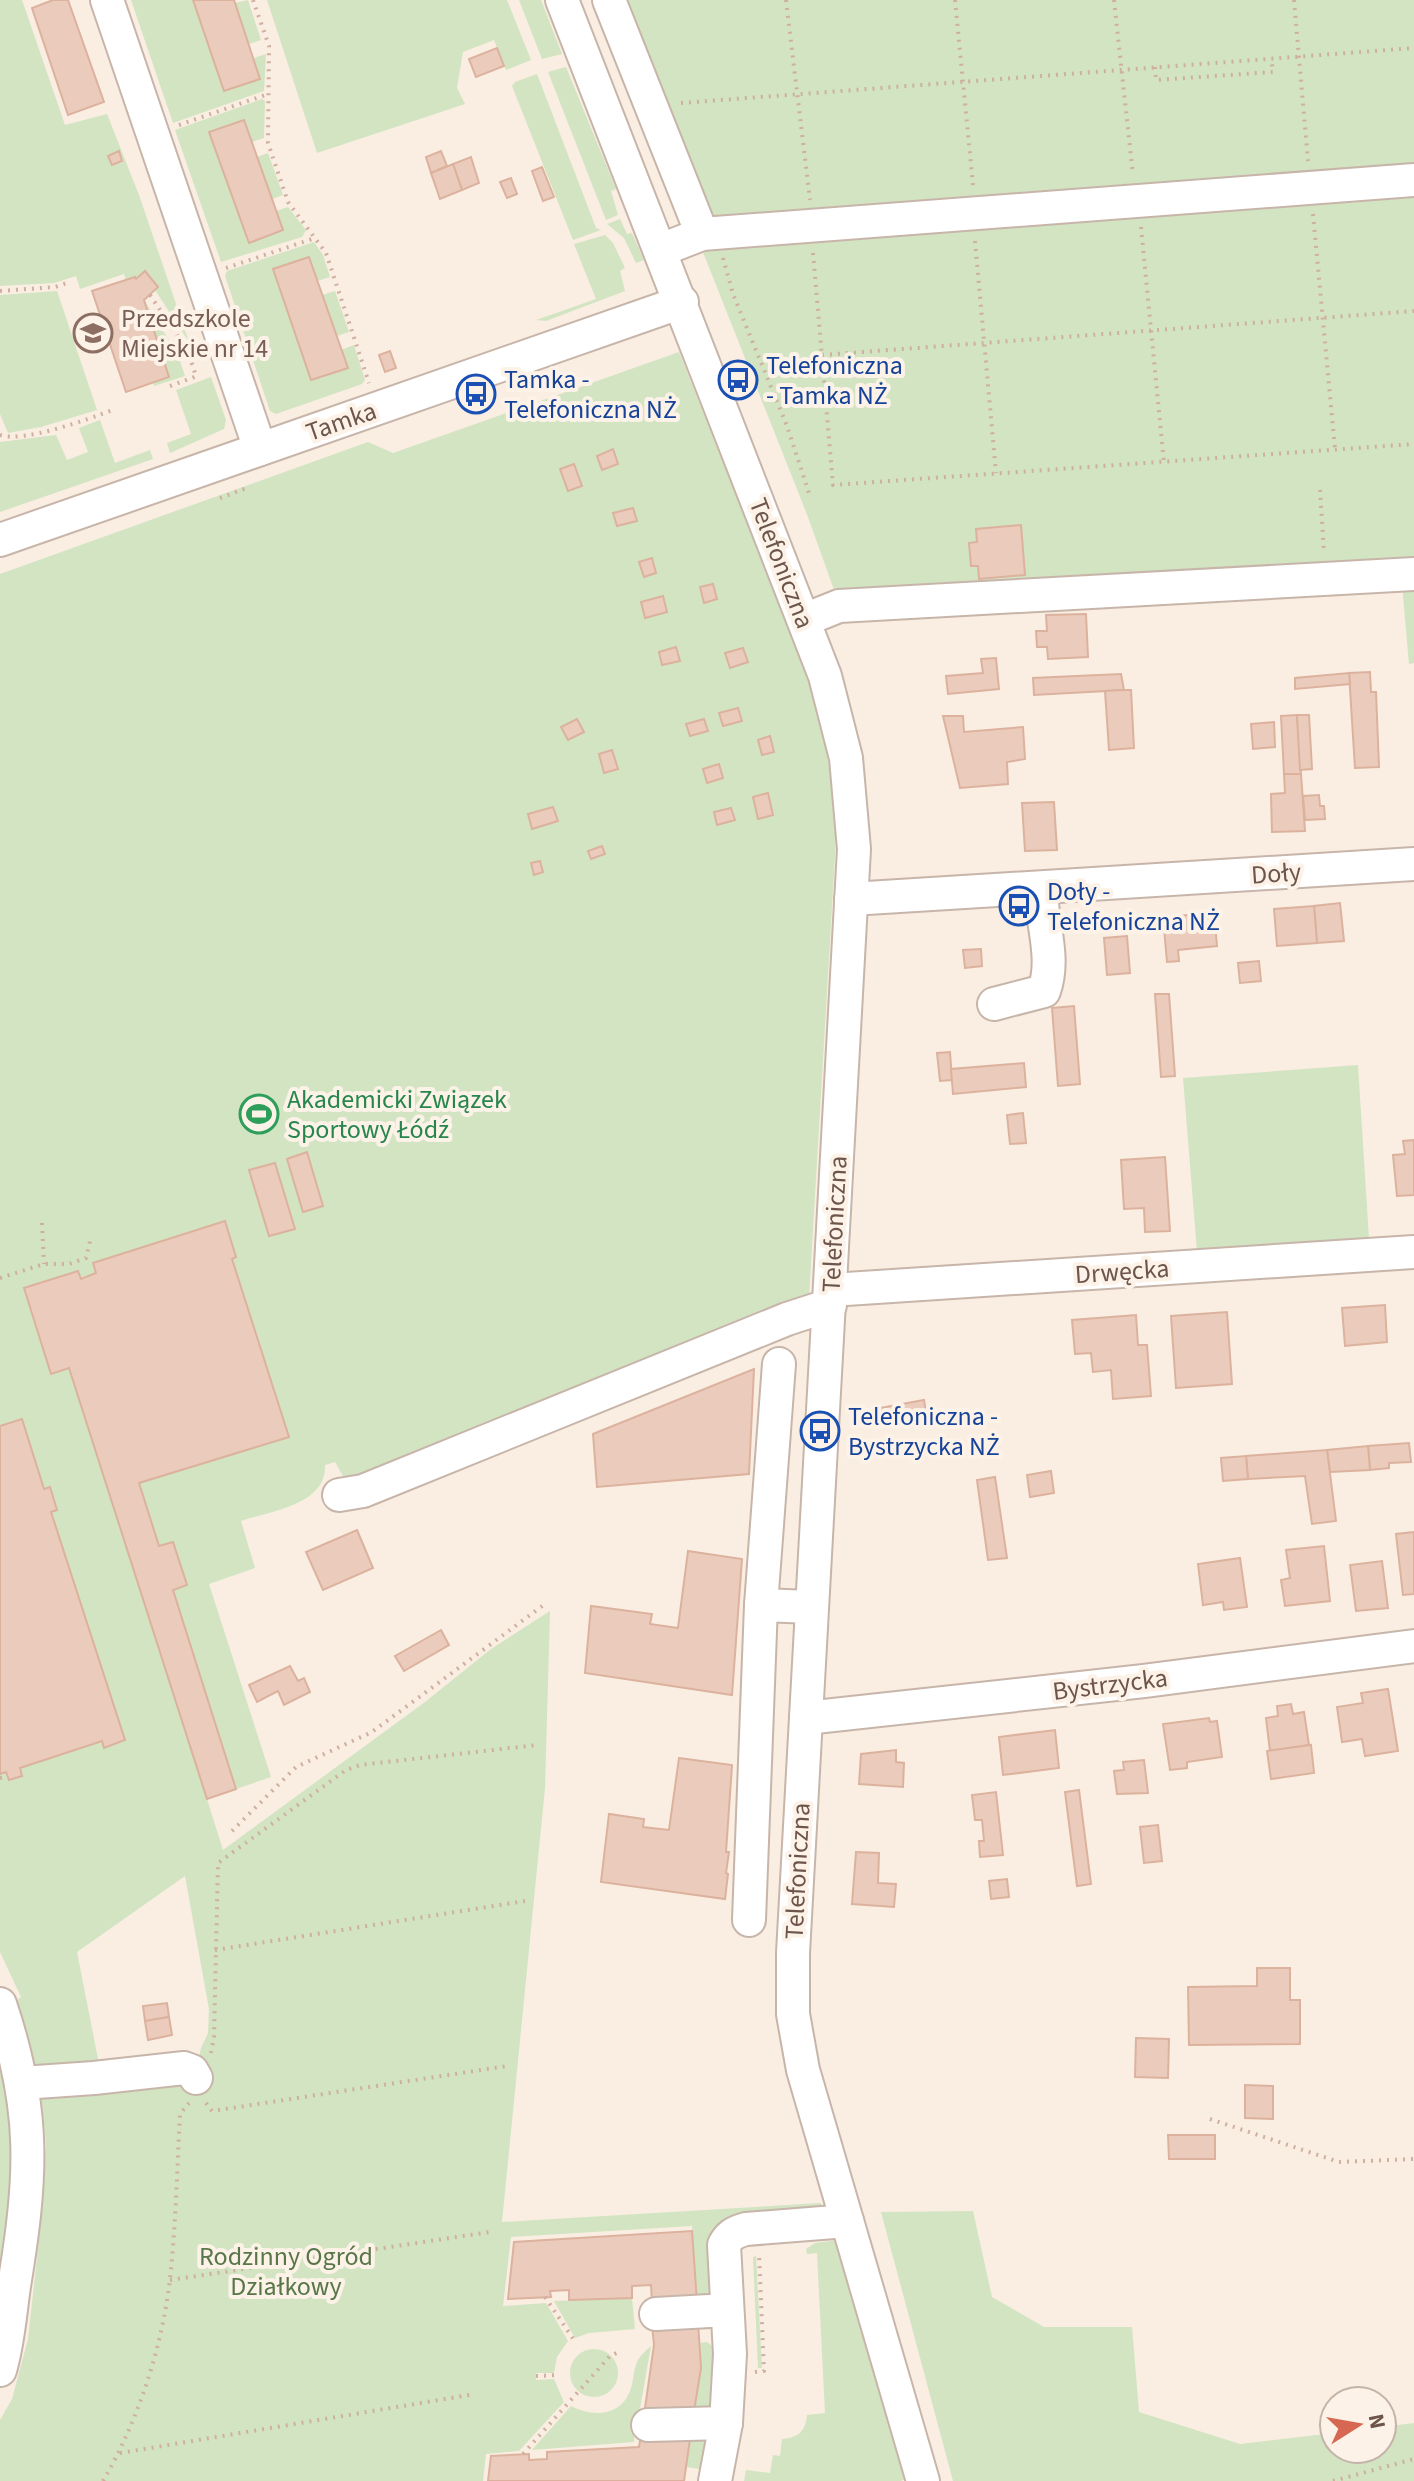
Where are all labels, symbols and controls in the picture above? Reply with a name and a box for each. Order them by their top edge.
place label: Przedszkole Miejskie nr 14 [121,300,268,367]
school or university icon: Przedszkole Miejskie nr 14 [72,312,114,354]
place label: Telefoniczna - Tamka NŻ [766,347,903,414]
bus stop icon: Telefoniczna - Tamka NŻ [717,359,759,401]
place label: Tamka - Telefoniczna NŻ [504,361,677,428]
bus stop icon: Tamka - Telefoniczna NŻ [455,373,497,415]
street label: Tamka [301,392,381,451]
street label: Telefoniczna [740,493,823,634]
street label: Doły [1250,853,1302,894]
place label: Doły - Telefoniczna NŻ [1047,873,1220,940]
bus stop icon: Doły - Telefoniczna NŻ [998,885,1040,927]
place label: Akademicki Związek Sportowy Łódź [287,1081,507,1148]
sports icon: Akademicki Związek Sportowy Łódź [238,1093,280,1135]
street label: Telefoniczna [812,1155,857,1293]
street label: Drwęcka [1074,1250,1170,1293]
place label: Telefoniczna - Bystrzycka NŻ [848,1398,1000,1465]
bus stop icon: Telefoniczna - Bystrzycka NŻ [799,1410,841,1452]
street label: Bystrzycka [1050,1659,1170,1710]
street label: Telefoniczna [775,1802,820,1940]
park label: Rodzinny Ogród Działkowy [199,2238,373,2305]
north arrow [1318,2385,1398,2465]
text: N [1360,2411,1394,2432]

